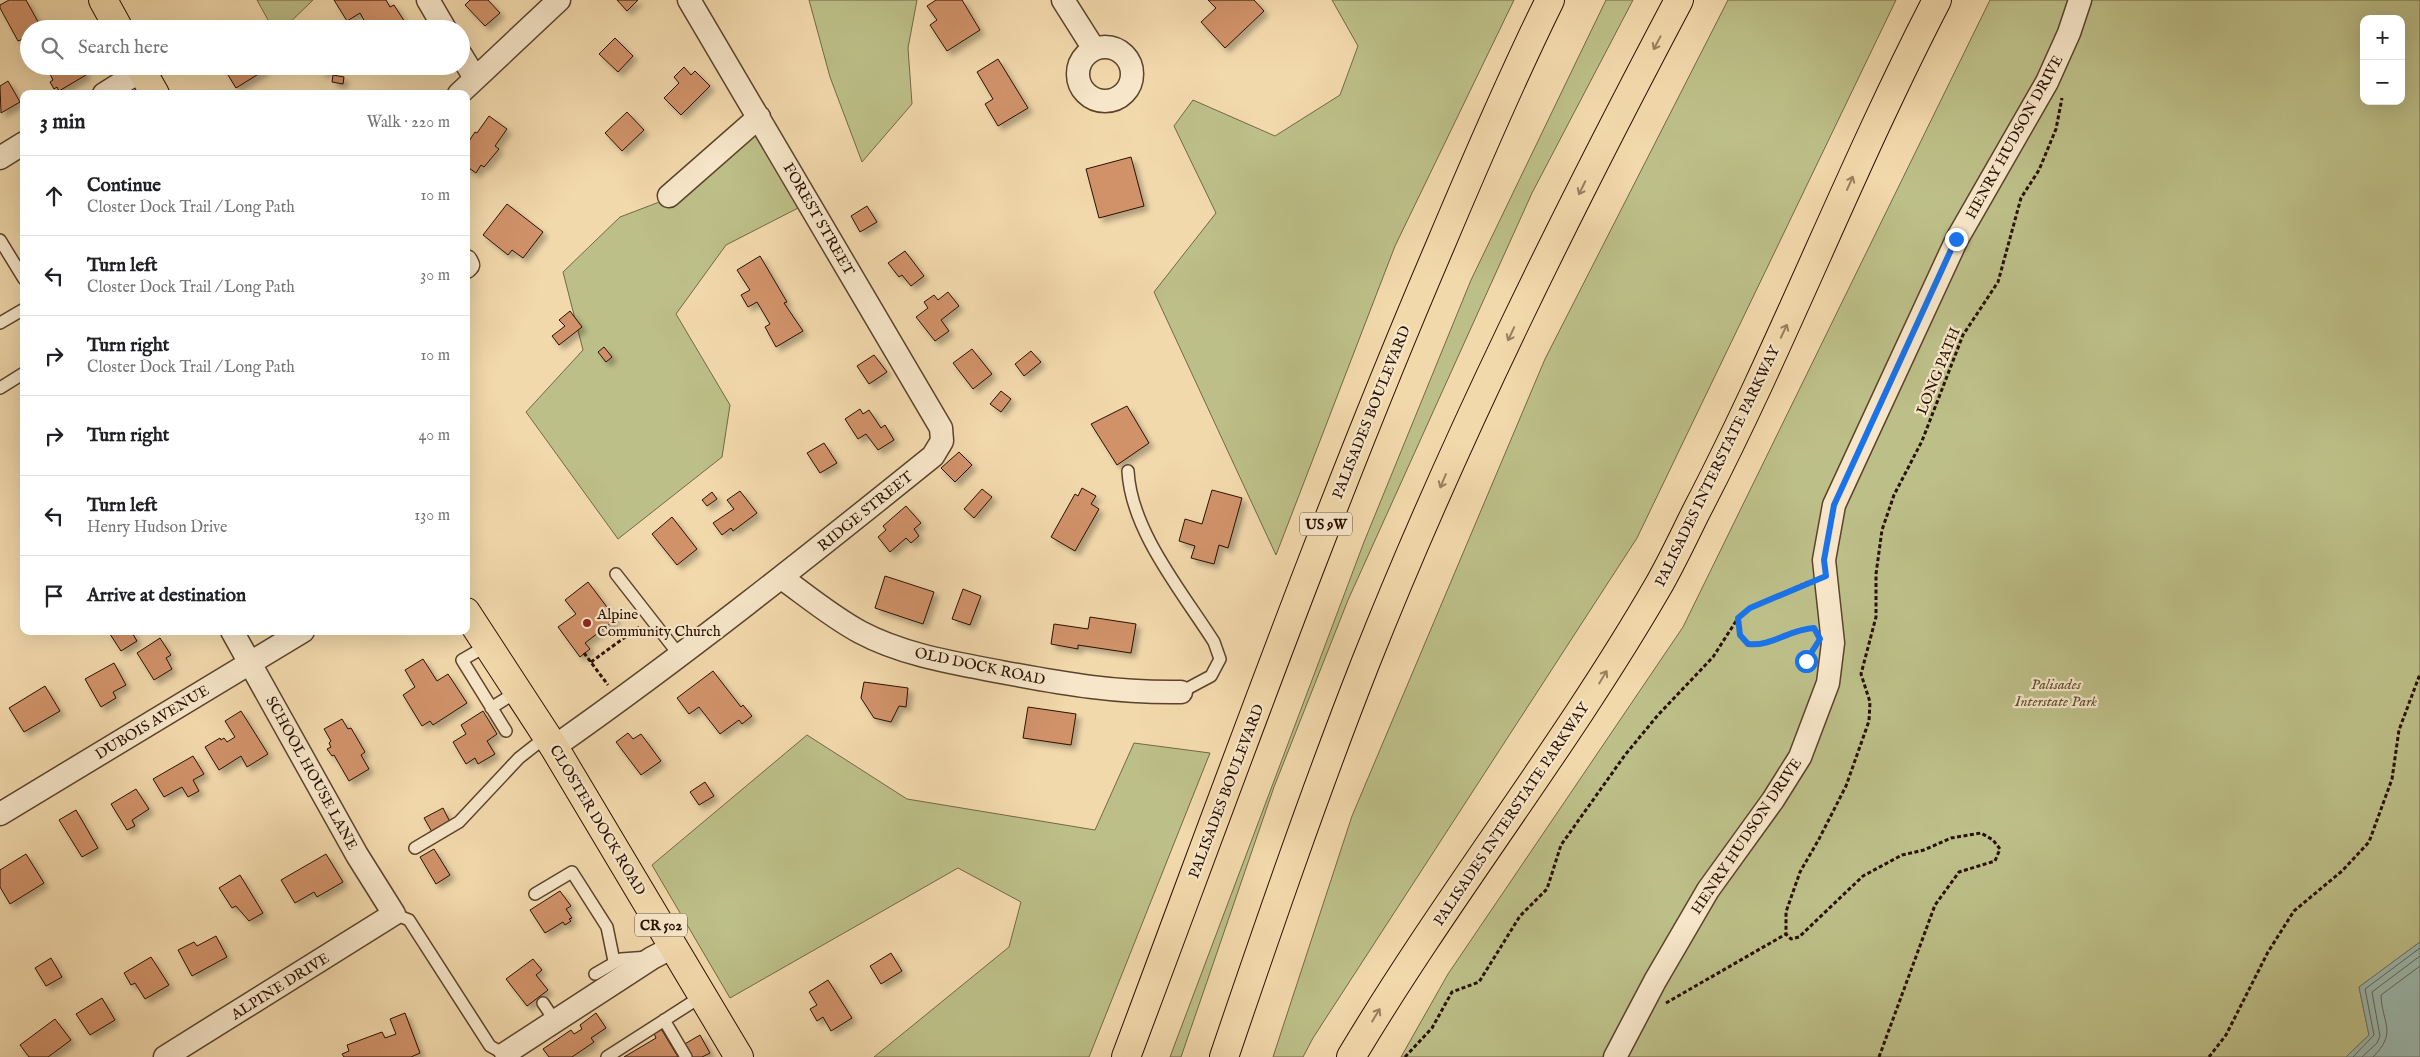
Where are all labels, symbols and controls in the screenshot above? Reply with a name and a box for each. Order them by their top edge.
map controls [2360,15,2405,105]
button: + [2360,15,2405,60]
search box [20,20,470,75]
icon: search [38,34,66,62]
one-way arrow [1651,35,1661,50]
text: Search here [78,36,169,60]
street label: HENRY HUDSON DRIVE [1961,52,2067,223]
button: − [2360,60,2405,105]
text: 3 min [40,109,85,136]
text: Walk · 220 m [367,113,450,133]
street label: FOREST STREET [779,159,859,279]
text: Continue [87,174,161,198]
one-way arrow [1846,176,1856,191]
one-way arrow [1577,180,1587,195]
icon: ahead [40,182,68,210]
text: 10 m [420,186,450,206]
text: Closter Dock Trail / Long Path [87,198,295,218]
route end [1945,228,1968,251]
text: Turn left [87,254,158,278]
icon: left [40,262,68,290]
text: 30 m [420,266,450,286]
text: Closter Dock Trail / Long Path [87,278,295,298]
street label: PALISADES BOULEVARD [1328,323,1415,502]
one-way arrow [1779,324,1789,339]
street label: LONG PATH [1912,325,1965,418]
one-way arrow [1506,326,1515,341]
text: Turn right [87,334,169,358]
icon: right [40,342,68,370]
street label: PALISADES INTERSTATE PARKWAY [1651,342,1785,590]
text: 10 m [420,346,450,366]
text: Closter Dock Trail / Long Path [87,358,295,378]
icon: right [40,422,68,450]
text: Turn right [87,424,169,448]
text: 40 m [418,426,450,446]
street label: RIDGE STREET [814,467,917,556]
one-way arrow [1437,473,1447,488]
text: Turn left [87,494,158,518]
icon: left [40,502,68,530]
text: 130 m [414,506,450,526]
road number: US 9W [1300,512,1352,536]
text: Henry Hudson Drive [87,518,227,538]
icon: arrive [40,582,68,610]
text: Arrive at destination [87,584,246,608]
place label: Alpine Community Church [596,605,721,641]
marker: Alpine Community Church [581,617,593,629]
street label: OLD DOCK ROAD [913,643,1047,690]
route start [1795,650,1818,673]
one-way arrow [1598,670,1608,684]
park label: Palisades Interstate Park [2014,675,2097,711]
street label: DUBOIS AVENUE [92,681,213,764]
street label: SCHOOL HOUSE LANE [261,693,362,853]
street label: PALISADES INTERSTATE PARKWAY [1429,698,1594,930]
street label: PALISADES BOULEVARD [1184,701,1268,881]
street label: CLOSTER DOCK ROAD [545,742,650,899]
street label: HENRY HUDSON DRIVE [1687,754,1806,918]
road number: CR 502 [635,914,687,936]
street label: ALPINE DRIVE [227,949,333,1025]
one-way arrow [1372,1009,1382,1023]

